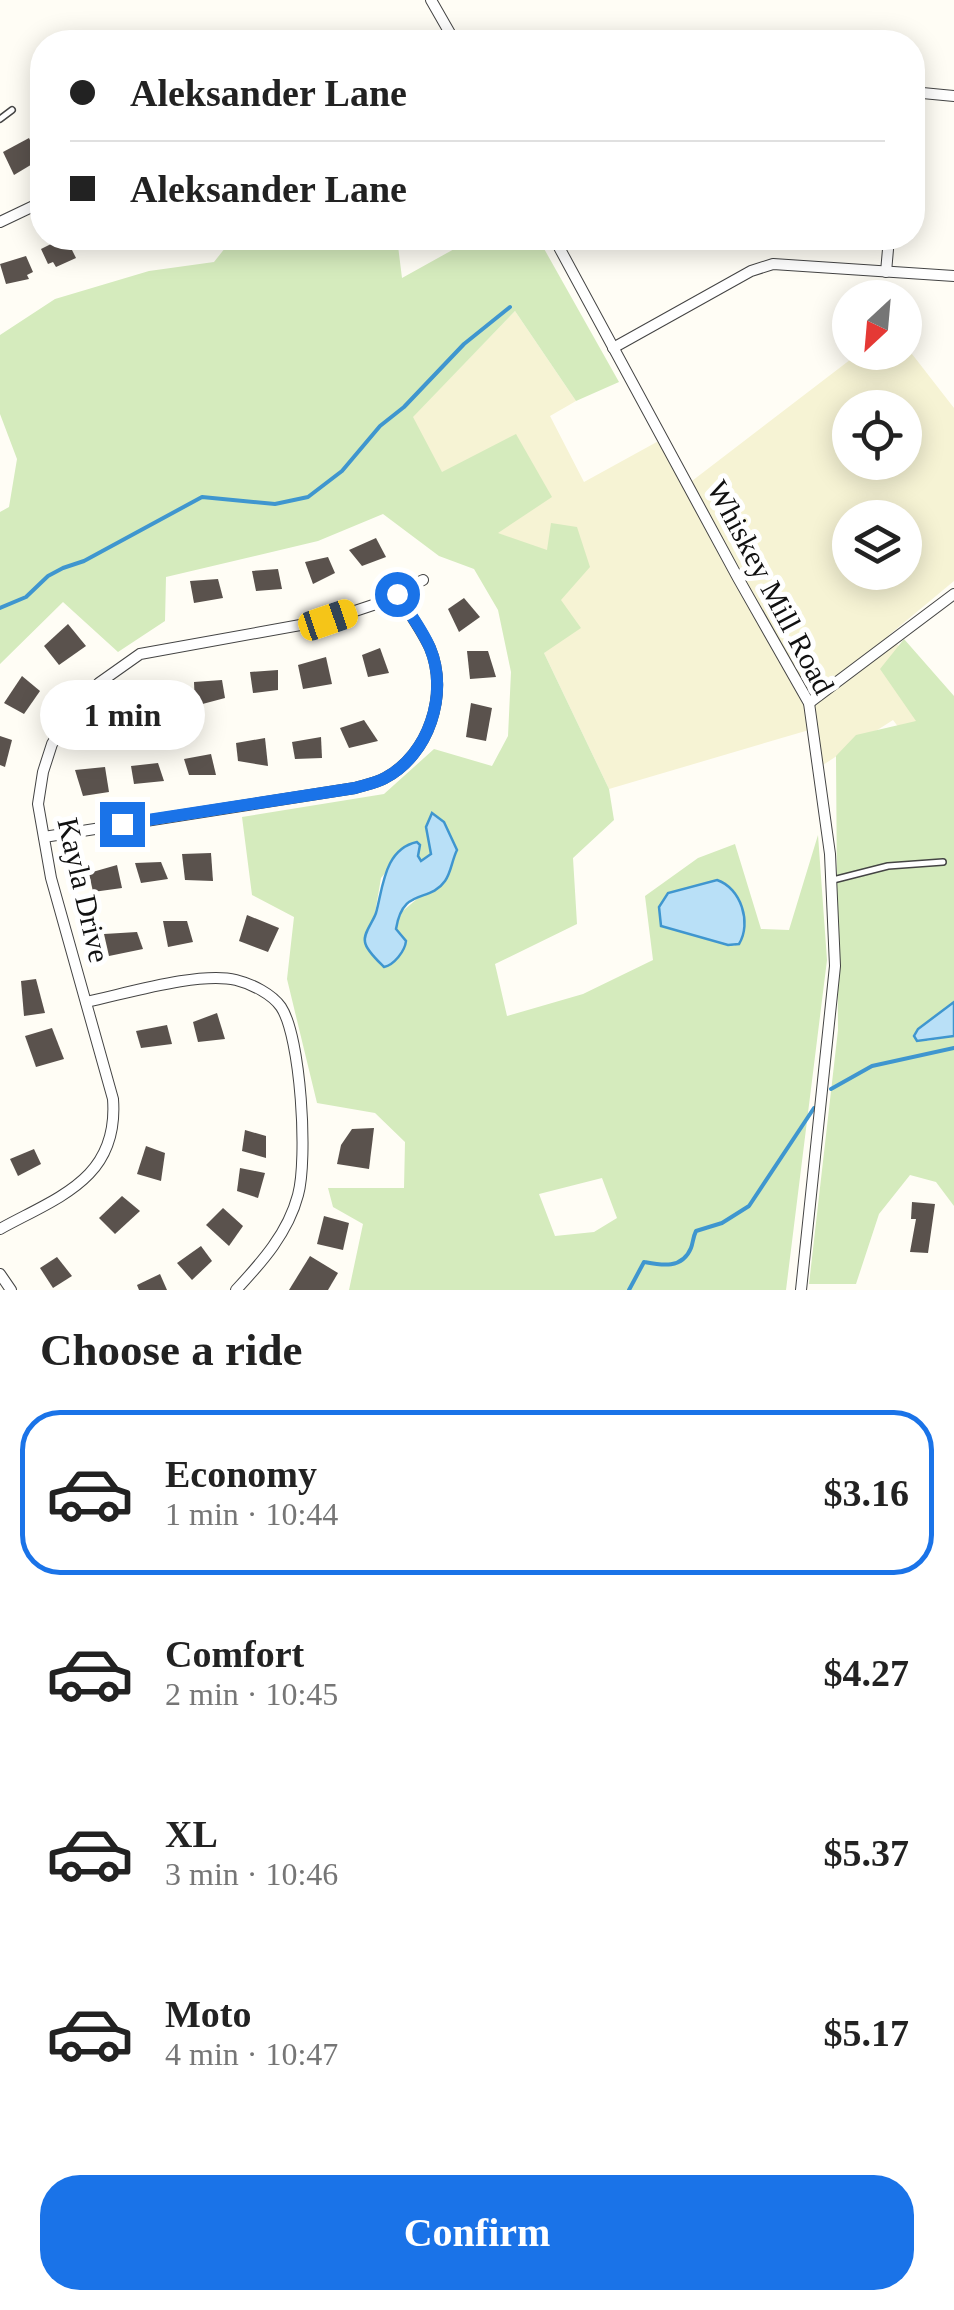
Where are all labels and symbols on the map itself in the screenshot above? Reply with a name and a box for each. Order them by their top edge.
north arrow [832,280,922,370]
street label: Whiskey Mill Road [701,475,841,699]
route start [375,572,420,617]
car [295,596,361,644]
callout: 1 min [39,679,204,749]
route end [100,802,145,847]
street label: Kayla Drive [51,814,117,966]

